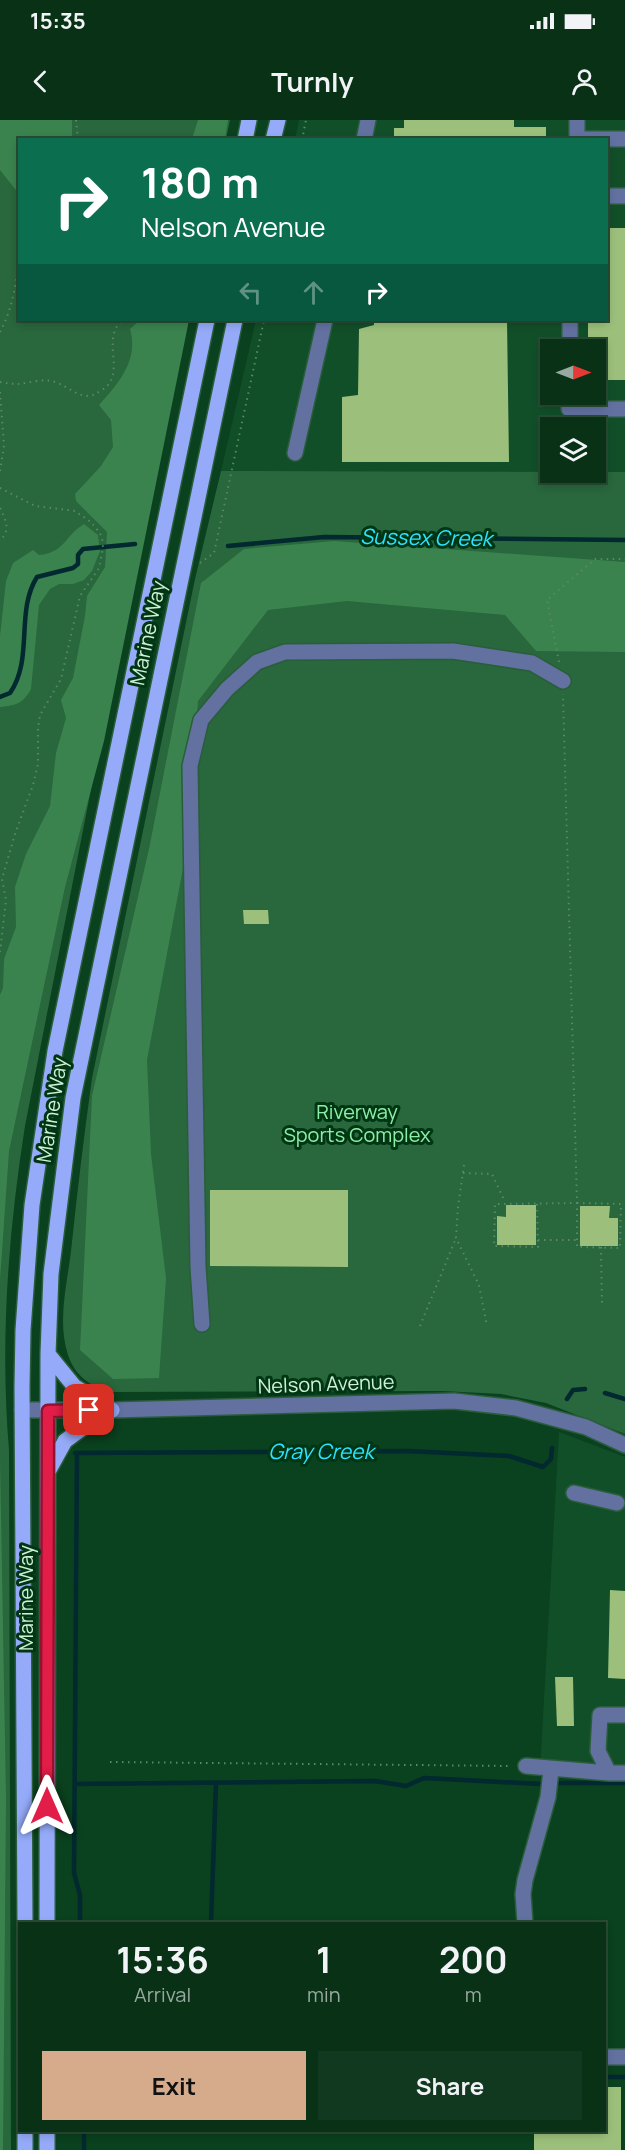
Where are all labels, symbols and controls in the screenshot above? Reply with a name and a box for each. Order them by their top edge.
text: 15:35 [30,6,86,36]
text: Turnly [271,63,354,100]
icon: back [24,65,57,98]
icon: person [568,65,601,98]
text: 180 m [141,153,259,211]
icon: right [42,162,120,240]
text: Nelson Avenue [141,208,326,245]
icon: left [234,276,267,309]
icon: ahead [297,276,330,309]
icon: right [360,276,393,309]
north arrow [540,339,606,405]
map controls [540,339,606,483]
button: layers [540,417,606,483]
water label: Sussex Creek [360,522,495,552]
street label: Marine Way [123,578,172,688]
street label: Marine Way [30,1055,73,1164]
park label: Riverway Sports Complex [283,1098,431,1148]
street label: Nelson Avenue [257,1368,395,1399]
pin [63,1384,114,1435]
icon: arrive [72,1393,105,1426]
water label: Gray Creek [268,1437,376,1465]
street label: Marine Way [12,1544,39,1651]
position arrow [15,1774,79,1838]
text: 15:36 [116,1935,209,1984]
text: 1 [316,1935,332,1984]
text: 200 [439,1935,508,1984]
text: Arrival [134,1981,191,2008]
text: min [307,1981,341,2008]
text: m [465,1981,482,2008]
button: Exit [42,2051,306,2120]
button: Share [318,2051,582,2120]

